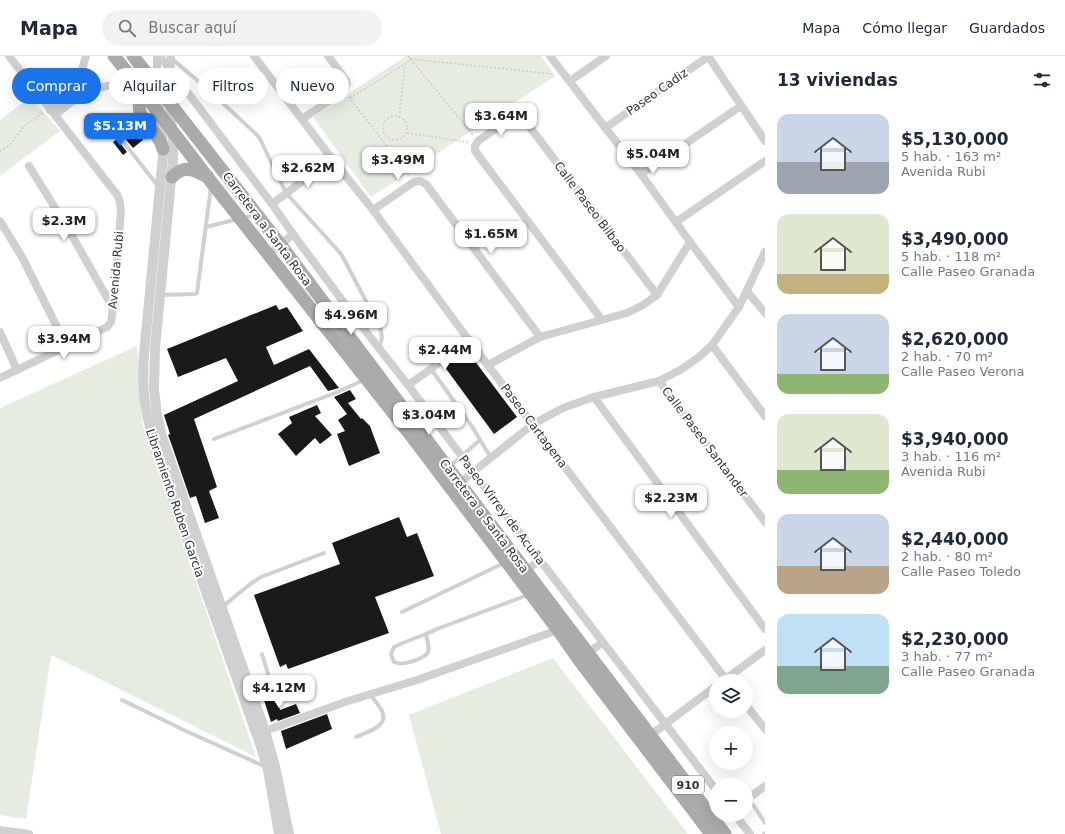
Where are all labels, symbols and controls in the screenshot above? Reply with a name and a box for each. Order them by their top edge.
search box [102,10,382,46]
text: Mapa [20,17,78,39]
icon: search [116,17,138,39]
text: Buscar aquí [148,19,237,37]
text: Mapa [802,20,840,36]
text: Cómo llegar [862,20,947,36]
text: Guardados [969,20,1045,36]
street label: Paseo Cadiz [624,66,690,118]
chip: Comprar [12,68,101,104]
chip: Alquilar [109,68,190,104]
chip: Filtros [198,68,268,104]
chip: Nuevo [276,68,349,104]
icon: filters [1031,69,1053,91]
text: 13 viviendas [777,70,898,90]
pin: $3.64M [468,103,534,137]
text: $3.64M [474,108,528,123]
pin: $5.13M [87,113,153,147]
text: $5.13M [93,118,147,133]
text: $5,130,000 [901,129,1009,149]
icon: home [809,130,857,178]
pin: $5.04M [620,141,686,175]
text: $5.04M [626,146,680,161]
pin: $3.49M [365,147,431,181]
text: 5 hab. · 163 m² [901,149,1001,164]
text: $3.49M [371,152,425,167]
pin: $2.62M [275,155,341,189]
street label: Calle Paseo Bilbao [551,159,629,255]
text: $2.62M [281,160,335,175]
text: Avenida Rubi [901,164,986,179]
street label: Carretera a Santa Rosa [220,169,314,289]
pin: $2.3M [36,208,92,242]
text: $2.3M [41,213,87,228]
pin: $1.65M [458,221,524,255]
text: $1.65M [464,226,518,241]
text: $3,490,000 [901,229,1009,249]
street label: Avenida Rubi [106,230,126,310]
icon: home [809,230,857,278]
text: 5 hab. · 118 m² [901,249,1001,264]
text: Calle Paseo Granada [901,264,1035,279]
pin: $4.96M [318,302,384,336]
text: $4.96M [324,307,378,322]
pin: $3.94M [31,326,97,360]
text: $2,620,000 [901,329,1009,349]
icon: home [809,330,857,378]
text: $3.94M [37,331,91,346]
pin: $2.44M [412,337,478,371]
text: $2.44M [418,342,472,357]
text: 2 hab. · 70 m² [901,349,993,364]
text: Calle Paseo Verona [901,364,1025,379]
street label: Paseo Cartagena [498,381,570,471]
street label: Calle Paseo Santander [659,384,751,500]
pin: $3.04M [396,402,462,436]
text: $3.04M [402,407,456,422]
street label: Libramiento Ruben Garcia [143,427,207,579]
text: $3,940,000 [901,429,1009,449]
icon: home [809,430,857,478]
text: 3 hab. · 116 m² [901,449,1001,464]
street label: Paseo Virrey de Acuña [456,452,548,568]
street label: Carretera a Santa Rosa [437,456,531,576]
text: Avenida Rubi [901,464,986,479]
pin: $2.23M [638,485,704,519]
text: $2.23M [644,490,698,505]
text: $2,440,000 [901,529,1009,549]
icon: home [809,530,857,578]
text: 2 hab. · 80 m² [901,549,993,564]
text: Calle Paseo Toledo [901,564,1021,579]
text: $2,230,000 [901,629,1009,649]
icon: home [809,630,857,678]
text: 3 hab. · 77 m² [901,649,993,664]
text: Calle Paseo Granada [901,664,1035,679]
map controls [709,674,753,822]
button: layers [709,674,753,718]
pin: $4.12M [246,675,312,709]
text: $4.12M [252,680,306,695]
button: + [709,726,753,770]
road number: 910 [672,776,704,794]
button: − [709,778,753,822]

